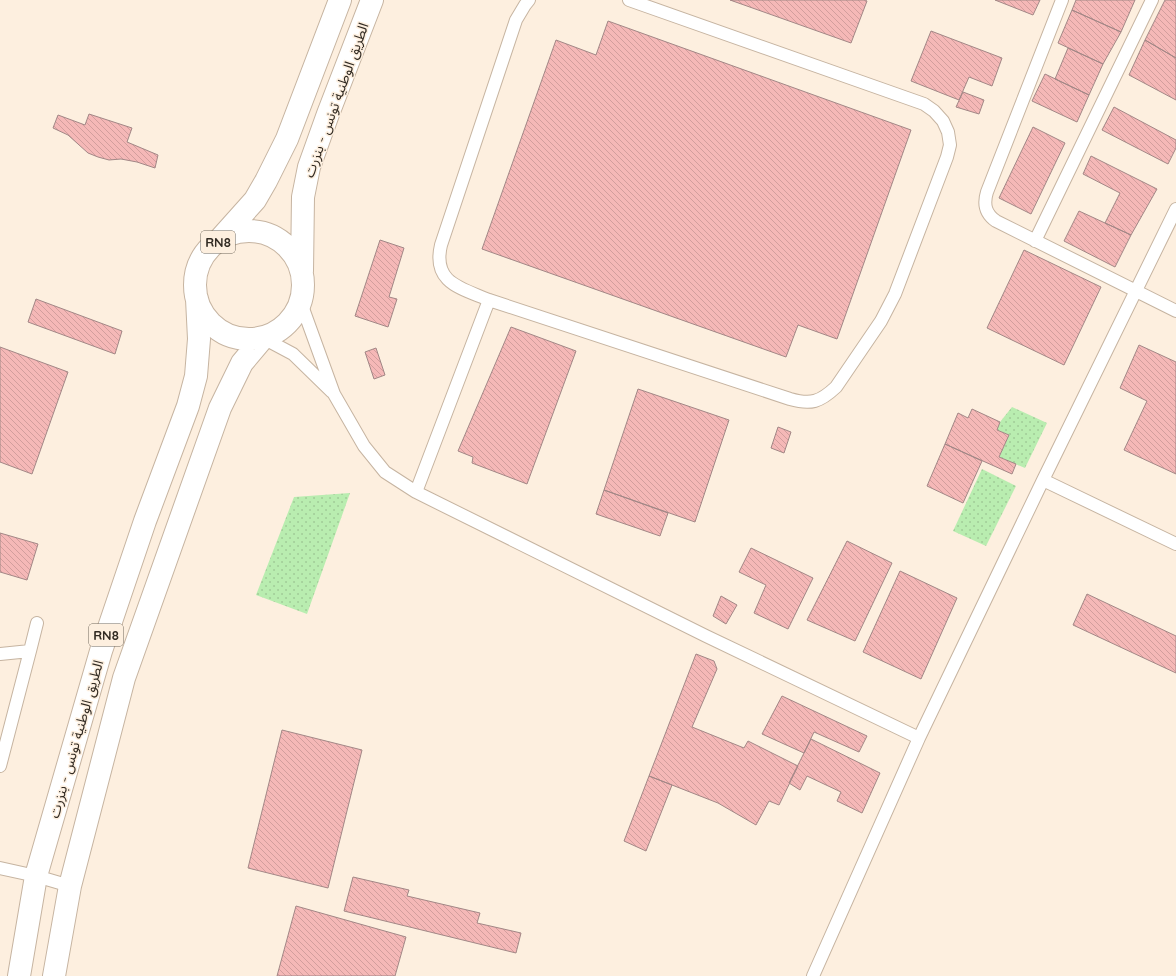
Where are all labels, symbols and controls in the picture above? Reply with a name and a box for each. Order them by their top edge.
street label: الطريق الوطنية تونس - بنزرت [300,20,373,180]
road number: RN8 [201,231,235,253]
road number: RN8 [89,624,123,646]
street label: الطريق الوطنية تونس - بنزرت [45,658,108,820]

